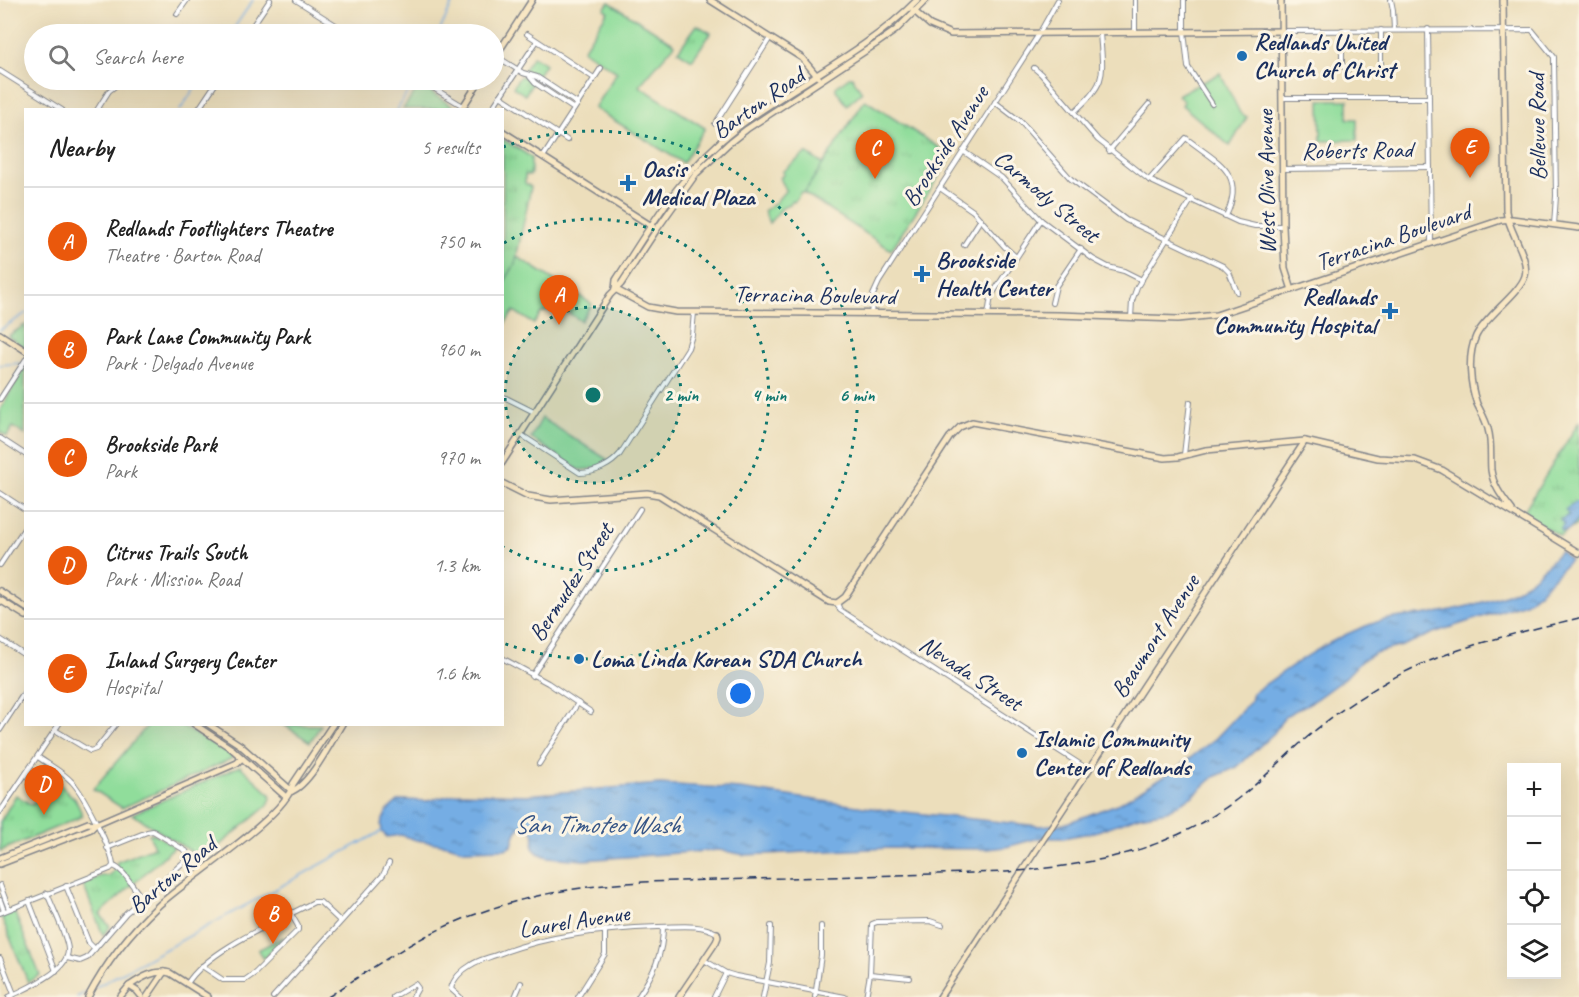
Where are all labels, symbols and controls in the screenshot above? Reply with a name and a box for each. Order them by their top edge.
search box [24,24,504,90]
place label: Redlands United Church of Christ [1254,27,1399,85]
icon: search [45,41,78,74]
text: Search here [93,43,183,71]
marker: Redlands United Church of Christ [1235,49,1249,63]
street label: Barton Road [706,58,813,146]
street label: Bellevue Road [1521,70,1553,181]
street label: Brookside Avenue [895,78,996,212]
street label: West Olive Avenue [1250,107,1282,255]
pin: E [1450,128,1490,178]
pin: C [856,130,894,179]
text: Nearby [48,131,113,164]
street label: Roberts Road [1301,134,1416,166]
text: 5 results [421,135,480,160]
street label: Carmody Street [988,143,1108,250]
place label: Oasis Medical Plaza [642,154,757,212]
marker: Oasis Medical Plaza [619,174,637,192]
street label: Terracina Boulevard [1312,195,1478,277]
text: Redlands Footlighters Theatre [105,215,332,243]
text: A [62,229,73,254]
text: 750 m [437,229,480,254]
text: Theatre · Barton Road [105,243,260,268]
place label: Brookside Health Center [936,245,1054,303]
marker: Brookside Health Center [913,265,931,283]
pin: A [540,276,578,325]
street label: Terracina Boulevard [734,279,900,311]
place label: Redlands Community Hospital [1214,282,1381,340]
marker: Redlands Community Hospital [1381,302,1399,320]
text: Park Lane Community Park [105,323,310,351]
text: B [62,337,73,362]
text: 960 m [437,337,480,362]
text: Park · Delgado Avenue [105,351,253,376]
text: 2 min [664,384,699,406]
text: 4 min [752,384,787,406]
text: 6 min [840,384,875,406]
centre of rings [583,385,603,405]
text: Brookside Park [105,431,216,459]
text: C [63,445,72,470]
text: 970 m [437,445,480,470]
text: Park [105,459,137,484]
street label: Bermudez Street [522,516,621,647]
text: Citrus Trails South [105,539,247,567]
text: D [62,553,73,578]
text: 1.3 km [434,553,480,578]
text: Park · Mission Road [105,567,240,592]
street label: Beaumont Avenue [1104,567,1207,703]
street label: Nevada Street [914,629,1030,719]
place label: Loma Linda Korean SDA Church [591,644,863,674]
text: Inland Surgery Center [105,647,275,675]
marker: Loma Linda Korean SDA Church [572,652,586,666]
text: E [62,661,73,686]
text: 1.6 km [434,661,480,686]
text: Hospital [105,675,160,700]
your location [726,679,755,708]
place label: Islamic Community Center of Redlands [1034,724,1193,782]
marker: Islamic Community Center of Redlands [1015,746,1029,760]
map controls [1507,763,1561,979]
button: + [1507,763,1561,817]
pin: D [24,766,63,815]
water label: San Timoteo Wash [514,808,682,841]
button: − [1507,817,1561,871]
street label: Barton Road [122,827,225,920]
button: locate [1507,871,1561,925]
pin: B [254,894,292,944]
street label: Laurel Avenue [517,897,633,945]
button: layers [1507,925,1561,979]

